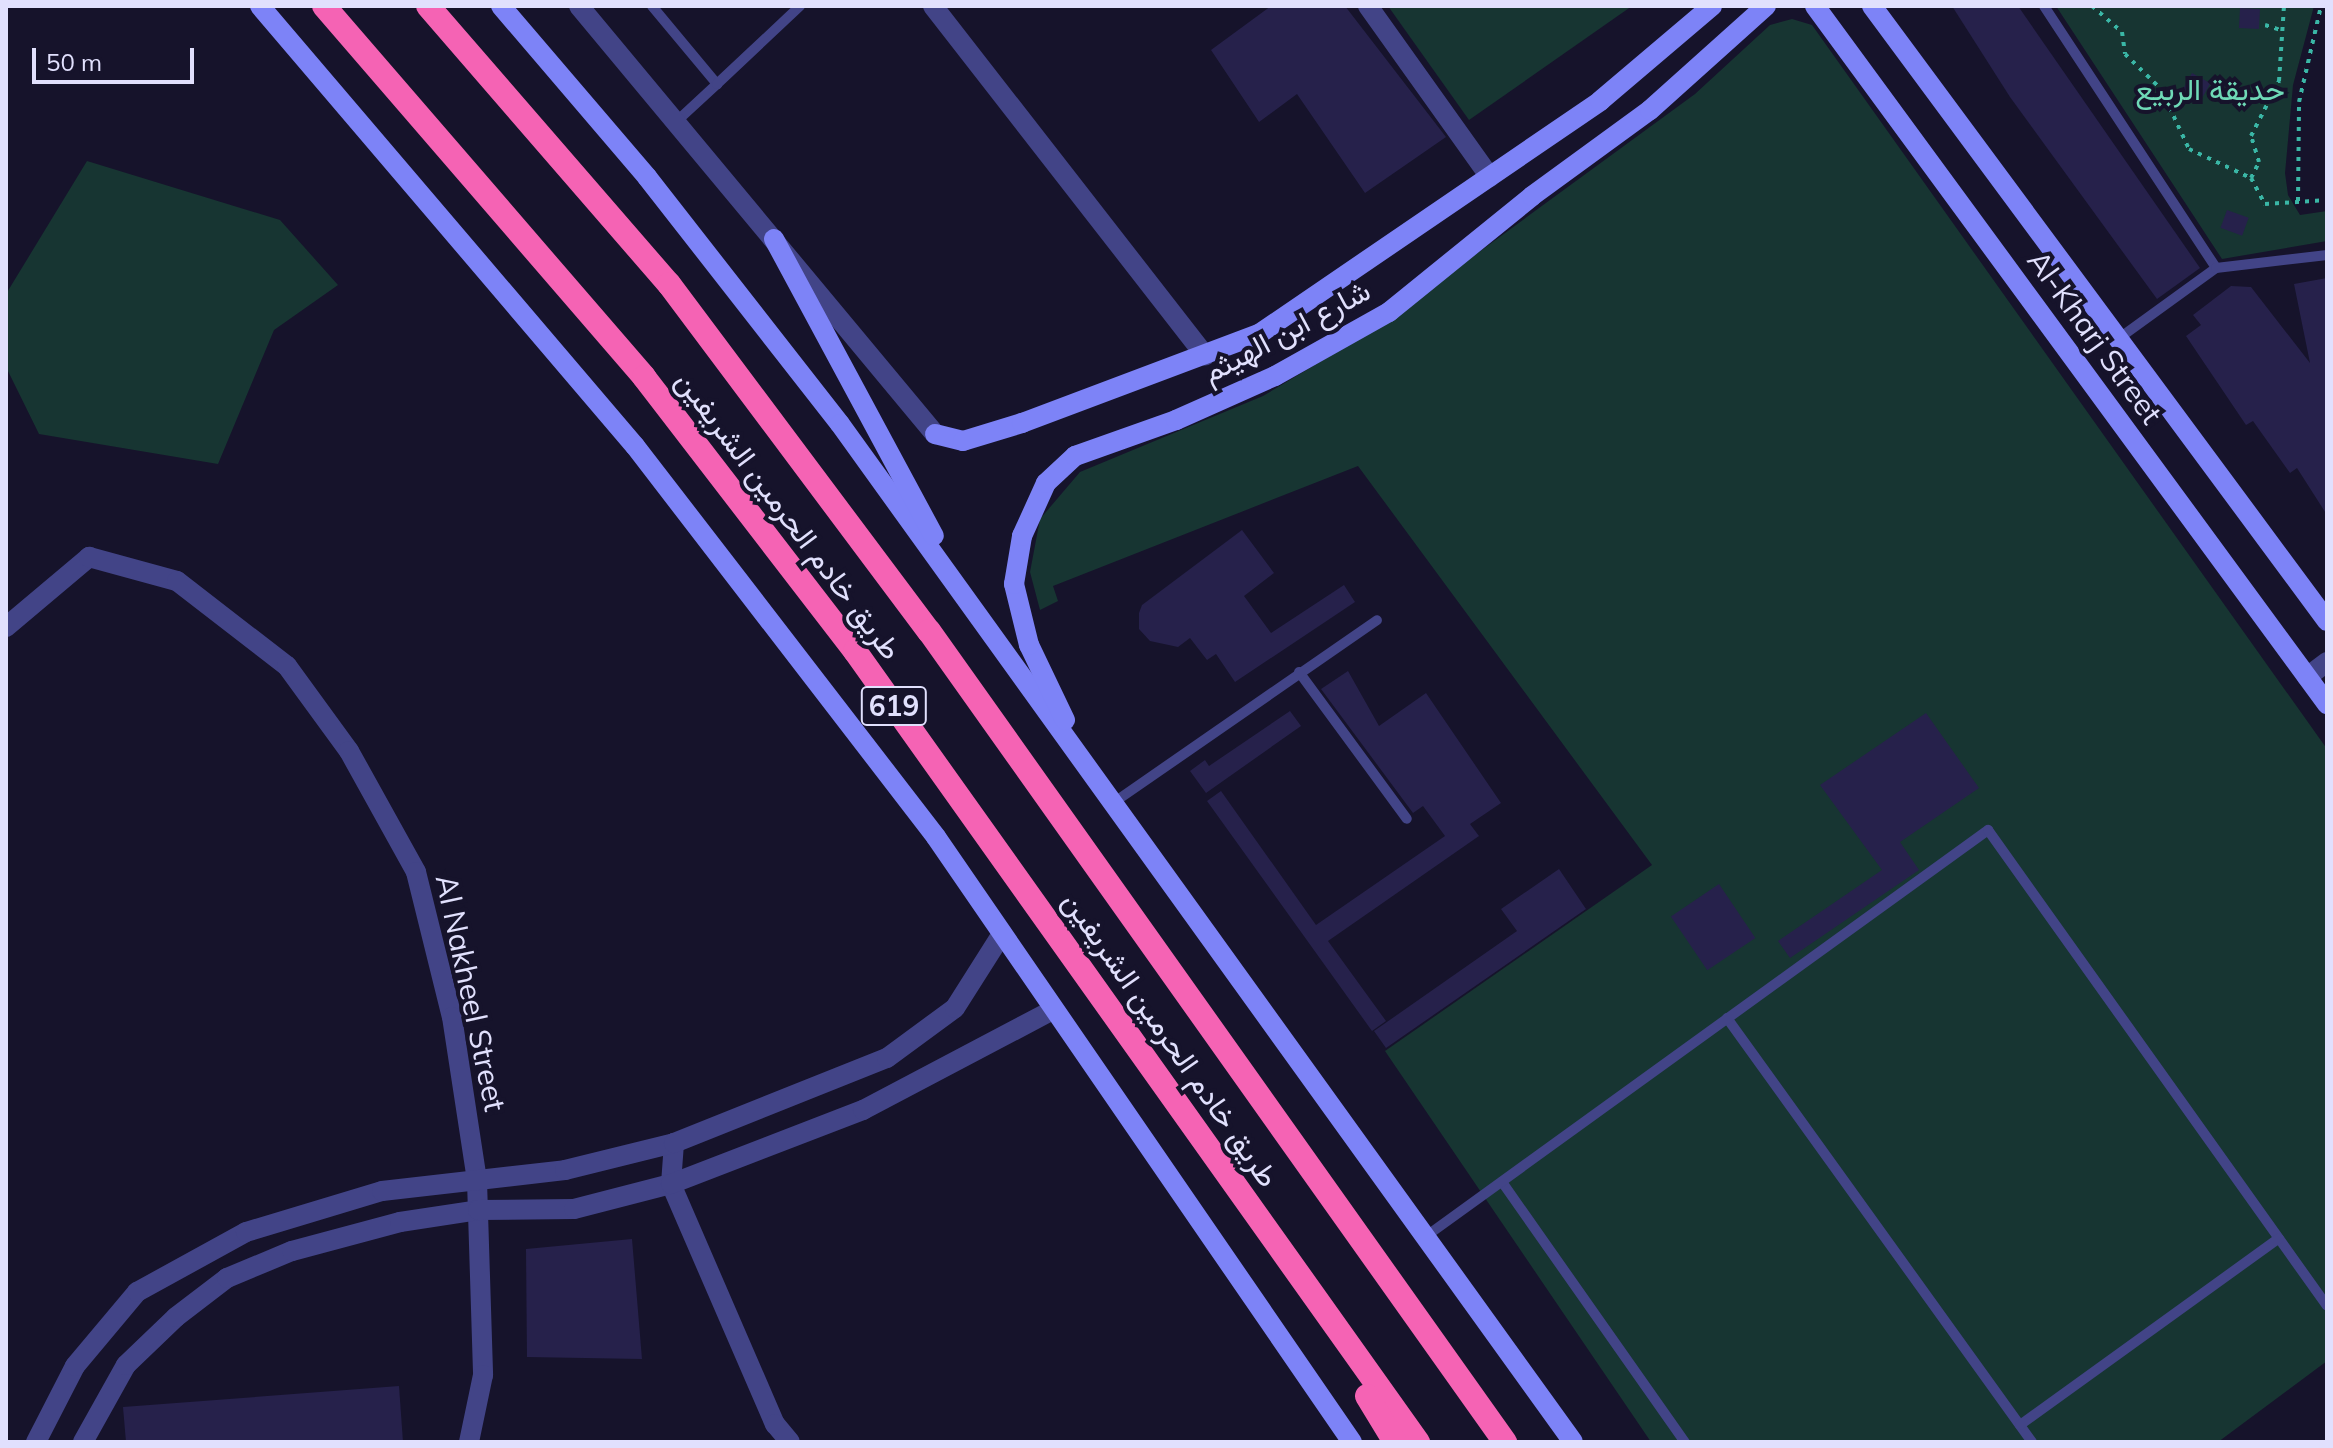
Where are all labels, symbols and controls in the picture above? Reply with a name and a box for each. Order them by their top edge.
scale bar [36,32,198,82]
text: 50 m [46,47,102,77]
park label: حديقة الربيع [2135,71,2285,107]
street label: Al-Kharj Street [2020,243,2170,431]
street label: شارع ابن الهيثم [1196,272,1376,390]
street label: طريق خادم الحرمين الشريفين [669,363,909,667]
road number: 619 [860,682,928,730]
street label: Al Nakheel Street [428,871,514,1115]
street label: طريق خادم الحرمين الشريفين [1055,884,1287,1194]

